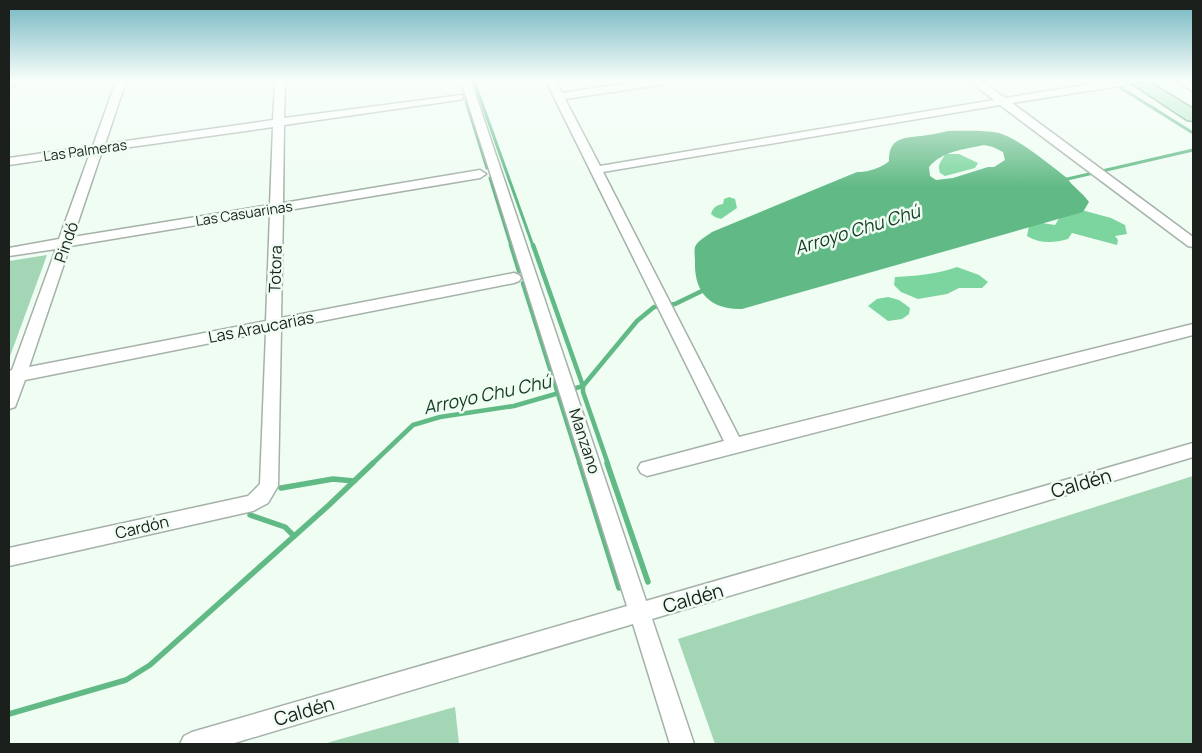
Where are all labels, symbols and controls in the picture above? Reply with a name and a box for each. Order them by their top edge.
street label: Las Palmeras [42,135,128,165]
street label: Las Casuarinas [194,196,294,230]
water label: Arroyo Chu Chú [791,198,924,259]
street label: Pindó [49,219,83,265]
street label: Totora [263,245,287,293]
street label: Las Araucarias [206,306,316,348]
water label: Arroyo Chu Chú [421,368,554,419]
street label: Manzano [564,405,606,477]
street label: Caldén [1048,462,1114,504]
street label: Cardón [113,510,171,544]
street label: Caldén [660,577,726,619]
street label: Caldén [271,690,337,732]

